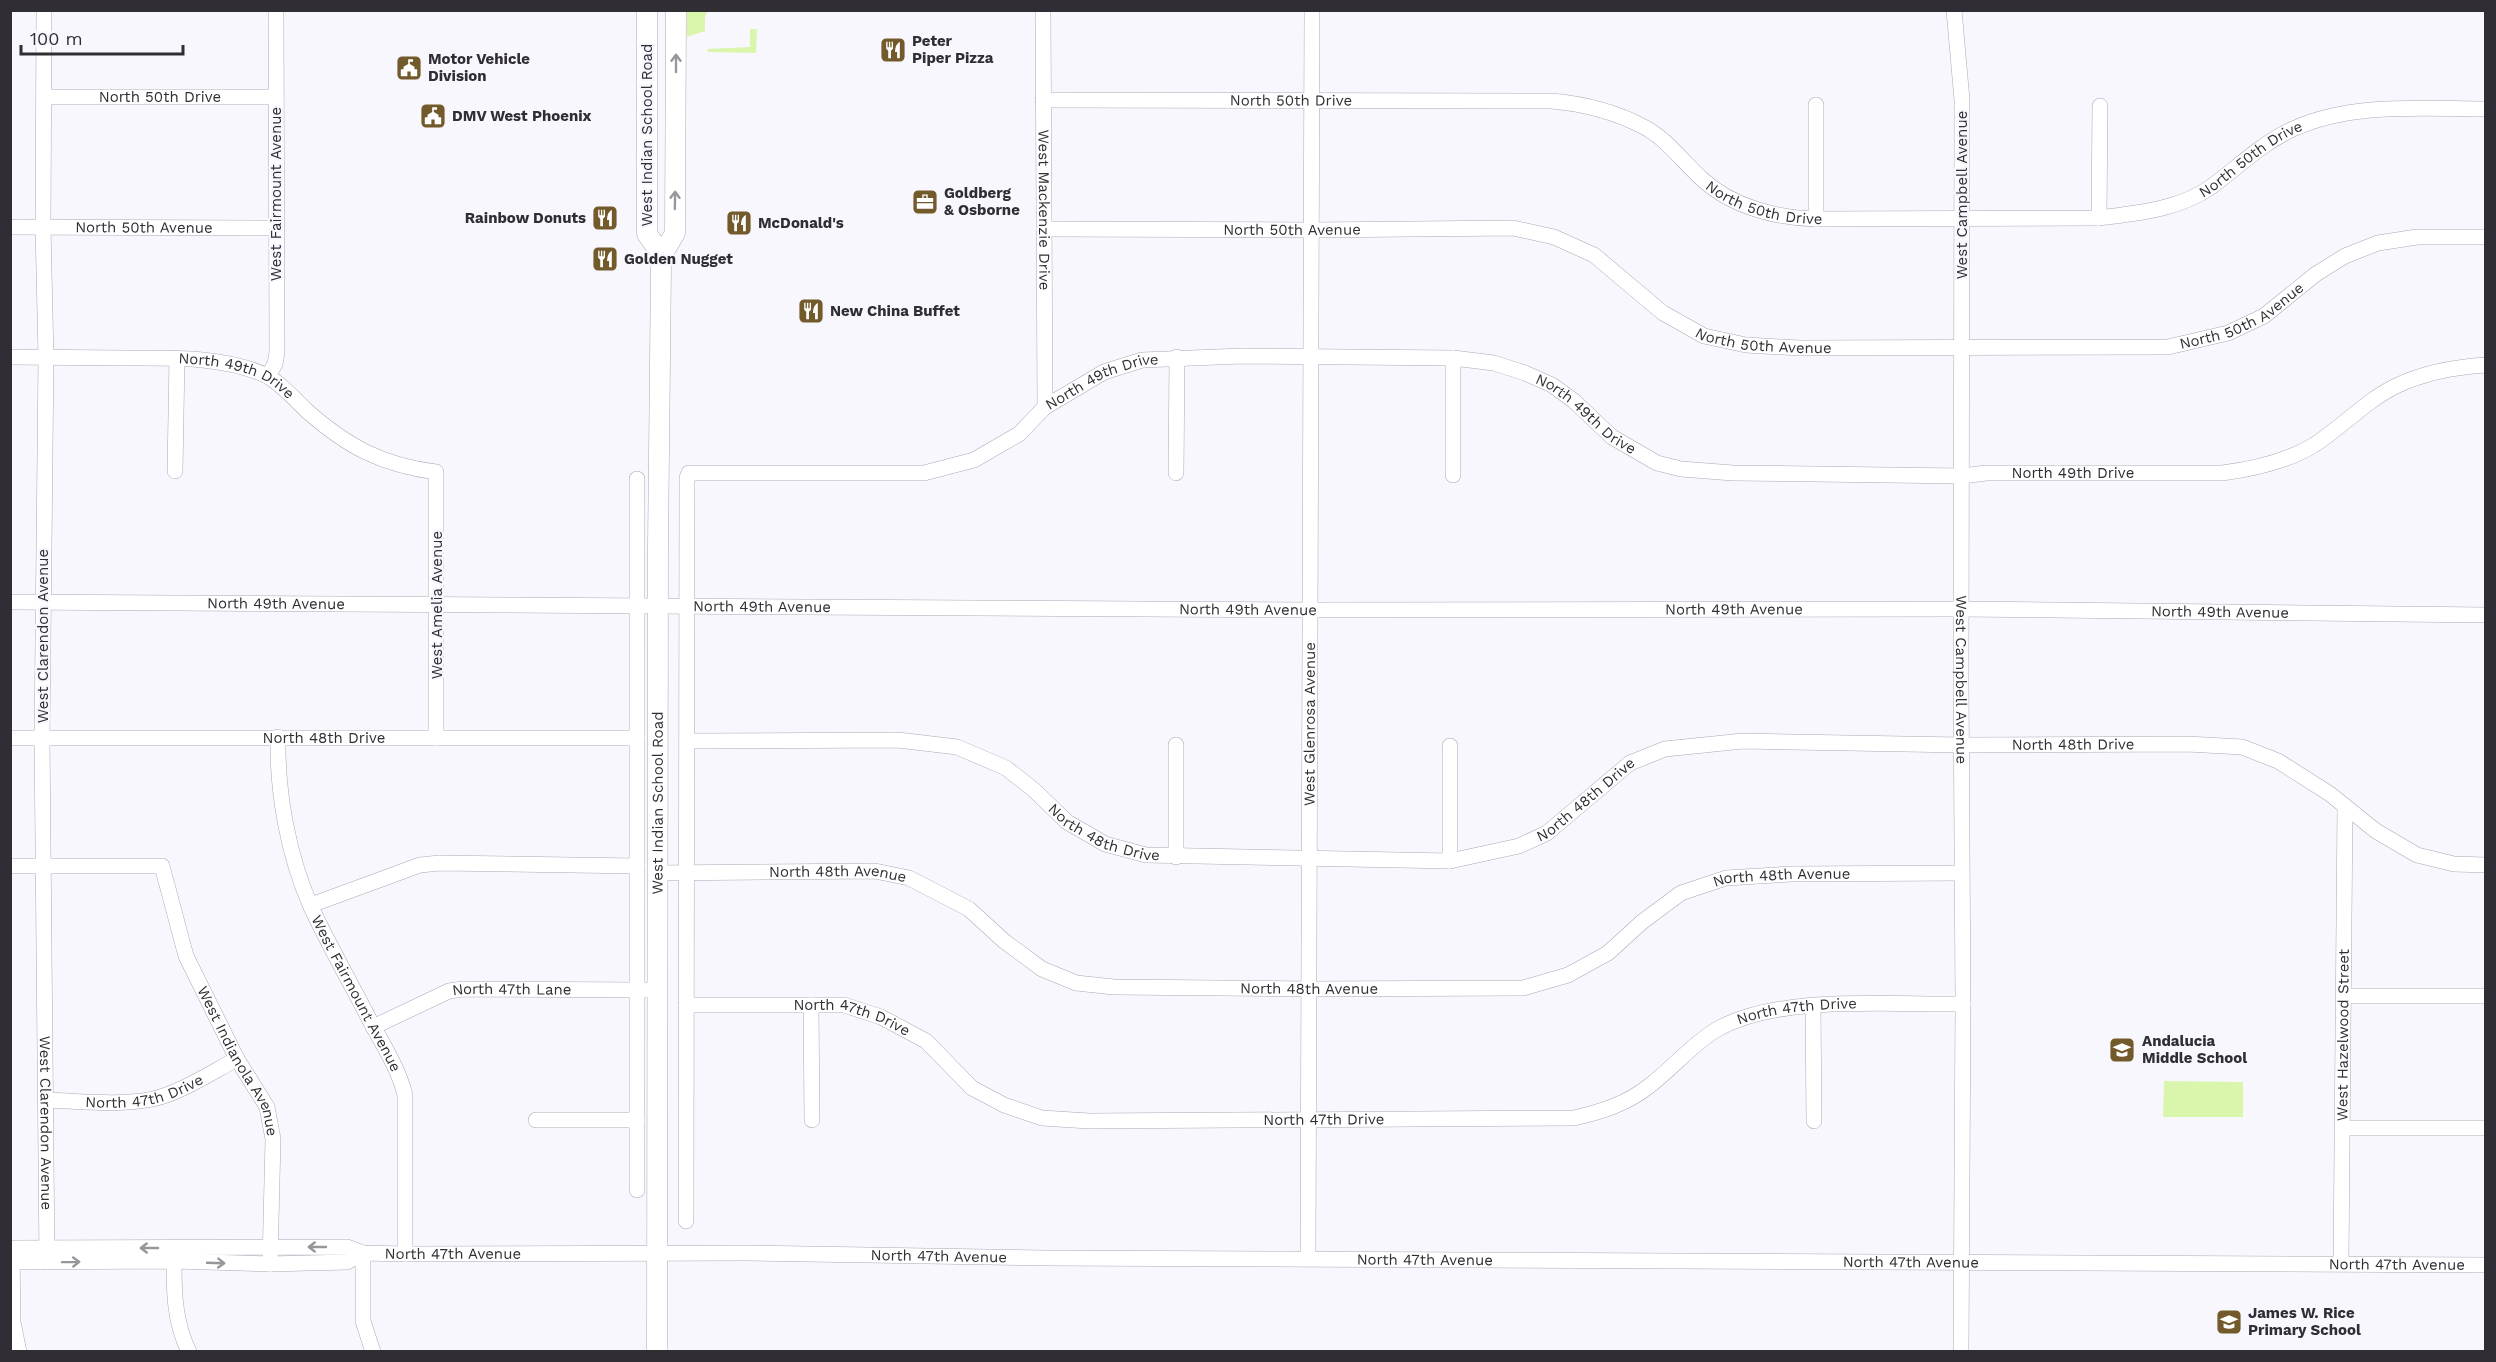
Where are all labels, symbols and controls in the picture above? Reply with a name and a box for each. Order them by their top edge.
scale bar [21,18,183,56]
text: 100 m [30,28,83,49]
place label: Peter Piper Pizza [912,32,994,67]
restaurant icon: Peter Piper Pizza [878,35,908,65]
street label: West Indian School Road [638,44,656,226]
place label: Motor Vehicle Division [428,50,530,85]
public building icon: Motor Vehicle Division [394,53,424,83]
one-way arrow [670,53,682,73]
street label: North 50th Drive [99,88,221,106]
street label: North 50th Drive [1230,91,1352,110]
public building icon: DMV West Phoenix [418,101,448,131]
street label: West Fairmount Avenue [267,107,285,281]
place label: DMV West Phoenix [452,107,592,125]
street label: West Campbell Avenue [1953,111,1971,279]
street label: North 50th Drive [2196,117,2305,201]
street label: West Mackenzie Drive [1035,130,1053,290]
street label: North 50th Drive [1702,177,1823,228]
place label: Goldberg & Osborne [944,184,1020,219]
office icon: Goldberg & Osborne [910,187,940,217]
one-way arrow [669,191,681,211]
restaurant icon: Rainbow Donuts [590,203,620,233]
restaurant icon: McDonald's [724,208,754,238]
place label: Rainbow Donuts [465,209,586,227]
place label: McDonald's [758,214,844,232]
street label: North 50th Avenue [75,218,213,237]
street label: North 50th Avenue [1223,221,1361,239]
restaurant icon: Golden Nugget [590,244,620,274]
place label: Golden Nugget [624,250,733,268]
street label: North 50th Avenue [2178,279,2307,353]
restaurant icon: New China Buffet [796,296,826,326]
place label: New China Buffet [830,302,960,320]
street label: North 50th Avenue [1692,324,1832,357]
street label: North 49th Drive [178,349,298,403]
street label: North 49th Drive [1042,350,1159,414]
street label: North 49th Drive [1533,370,1639,458]
street label: North 49th Drive [2012,464,2134,482]
street label: West Amelia Avenue [428,531,446,679]
street label: West Clarendon Avenue [34,549,52,723]
street label: North 49th Avenue [207,594,345,613]
street label: West Campbell Avenue [1952,595,1971,764]
street label: North 49th Avenue [693,597,831,616]
street label: North 49th Avenue [1179,600,1317,619]
street label: North 49th Avenue [1665,600,1803,618]
street label: North 49th Avenue [2151,602,2289,622]
street label: West Glenrosa Avenue [1300,642,1319,806]
street label: West Indian School Road [649,711,667,895]
street label: North 48th Drive [263,729,385,747]
street label: North 48th Drive [2012,735,2135,754]
street label: North 48th Drive [1534,754,1639,846]
street label: North 48th Drive [1044,800,1160,864]
street label: North 48th Avenue [769,861,908,886]
street label: North 48th Avenue [1710,865,1850,891]
street label: West Fairmount Avenue [307,912,405,1075]
street label: West Hazelwood Street [2333,948,2353,1121]
street label: North 48th Avenue [1240,979,1378,998]
street label: North 47th Lane [451,980,571,999]
street label: West Indianola Avenue [193,983,281,1138]
street label: North 47th Drive [1734,994,1857,1028]
street label: North 47th Drive [793,996,913,1040]
place label: Andalucia Middle School [2142,1032,2247,1067]
school or university icon: Andalucia Middle School [2107,1035,2137,1065]
street label: West Clarendon Avenue [36,1036,56,1210]
street label: North 47th Drive [85,1070,206,1112]
street label: North 47th Drive [1263,1110,1384,1129]
one-way arrow [308,1241,328,1253]
one-way arrow [139,1242,159,1254]
street label: North 47th Avenue [385,1245,521,1263]
street label: North 47th Avenue [871,1246,1007,1266]
street label: North 47th Avenue [1357,1251,1493,1269]
street label: North 47th Avenue [1843,1253,1979,1272]
street label: North 47th Avenue [2329,1255,2465,1274]
one-way arrow [60,1256,80,1268]
one-way arrow [205,1257,225,1268]
place label: James W. Rice Primary School [2248,1304,2361,1339]
school or university icon: James W. Rice Primary School [2214,1307,2244,1337]

